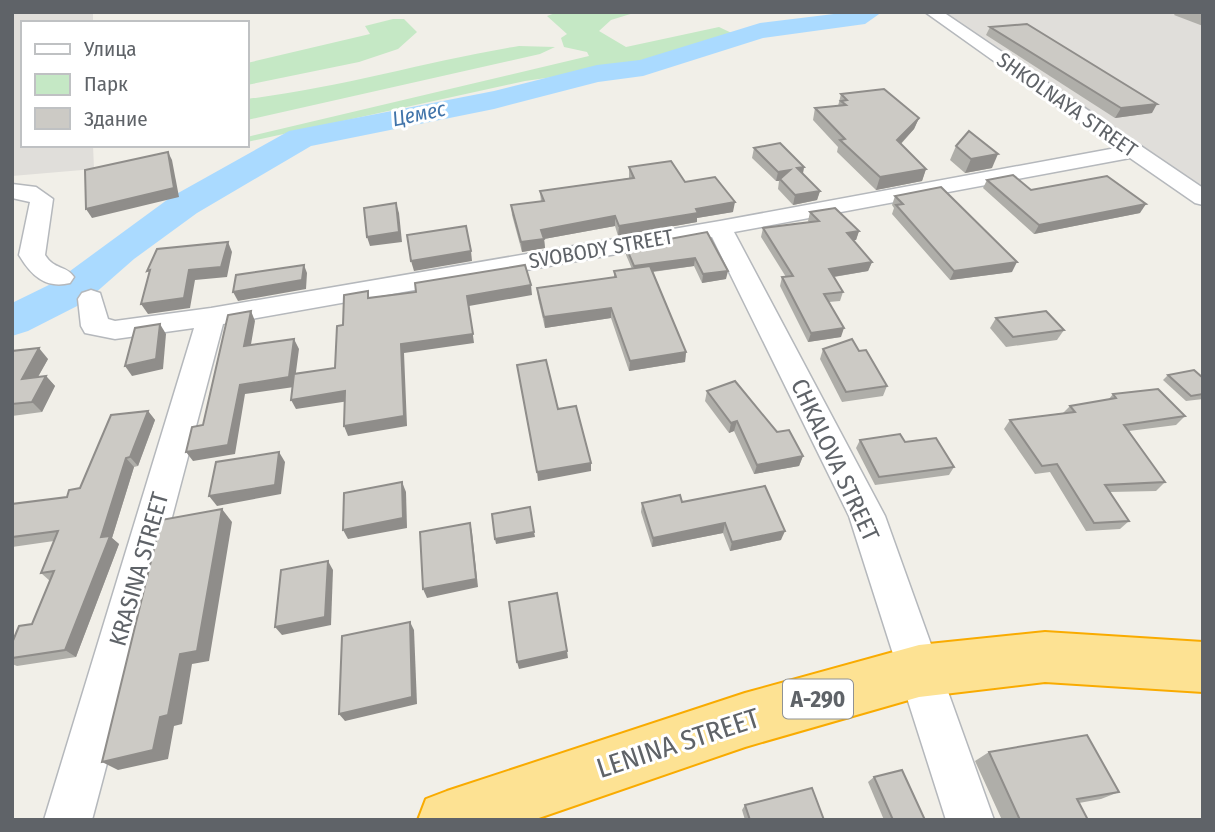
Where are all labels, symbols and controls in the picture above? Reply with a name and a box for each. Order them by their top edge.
legend [21,21,248,147]
text: Улица [83,36,137,62]
street label: SHKOLNAYA STREET [992,47,1142,163]
text: Парк [84,71,128,97]
water label: Цемес [390,95,449,132]
text: Здание [84,106,148,132]
street label: SVOBODY STREET [527,223,675,274]
street label: CHKALOVA STREET [785,374,885,546]
street label: KRASINA STREET [104,489,174,649]
road number: А-290 [783,680,853,719]
street label: LENINA STREET [593,701,763,785]

